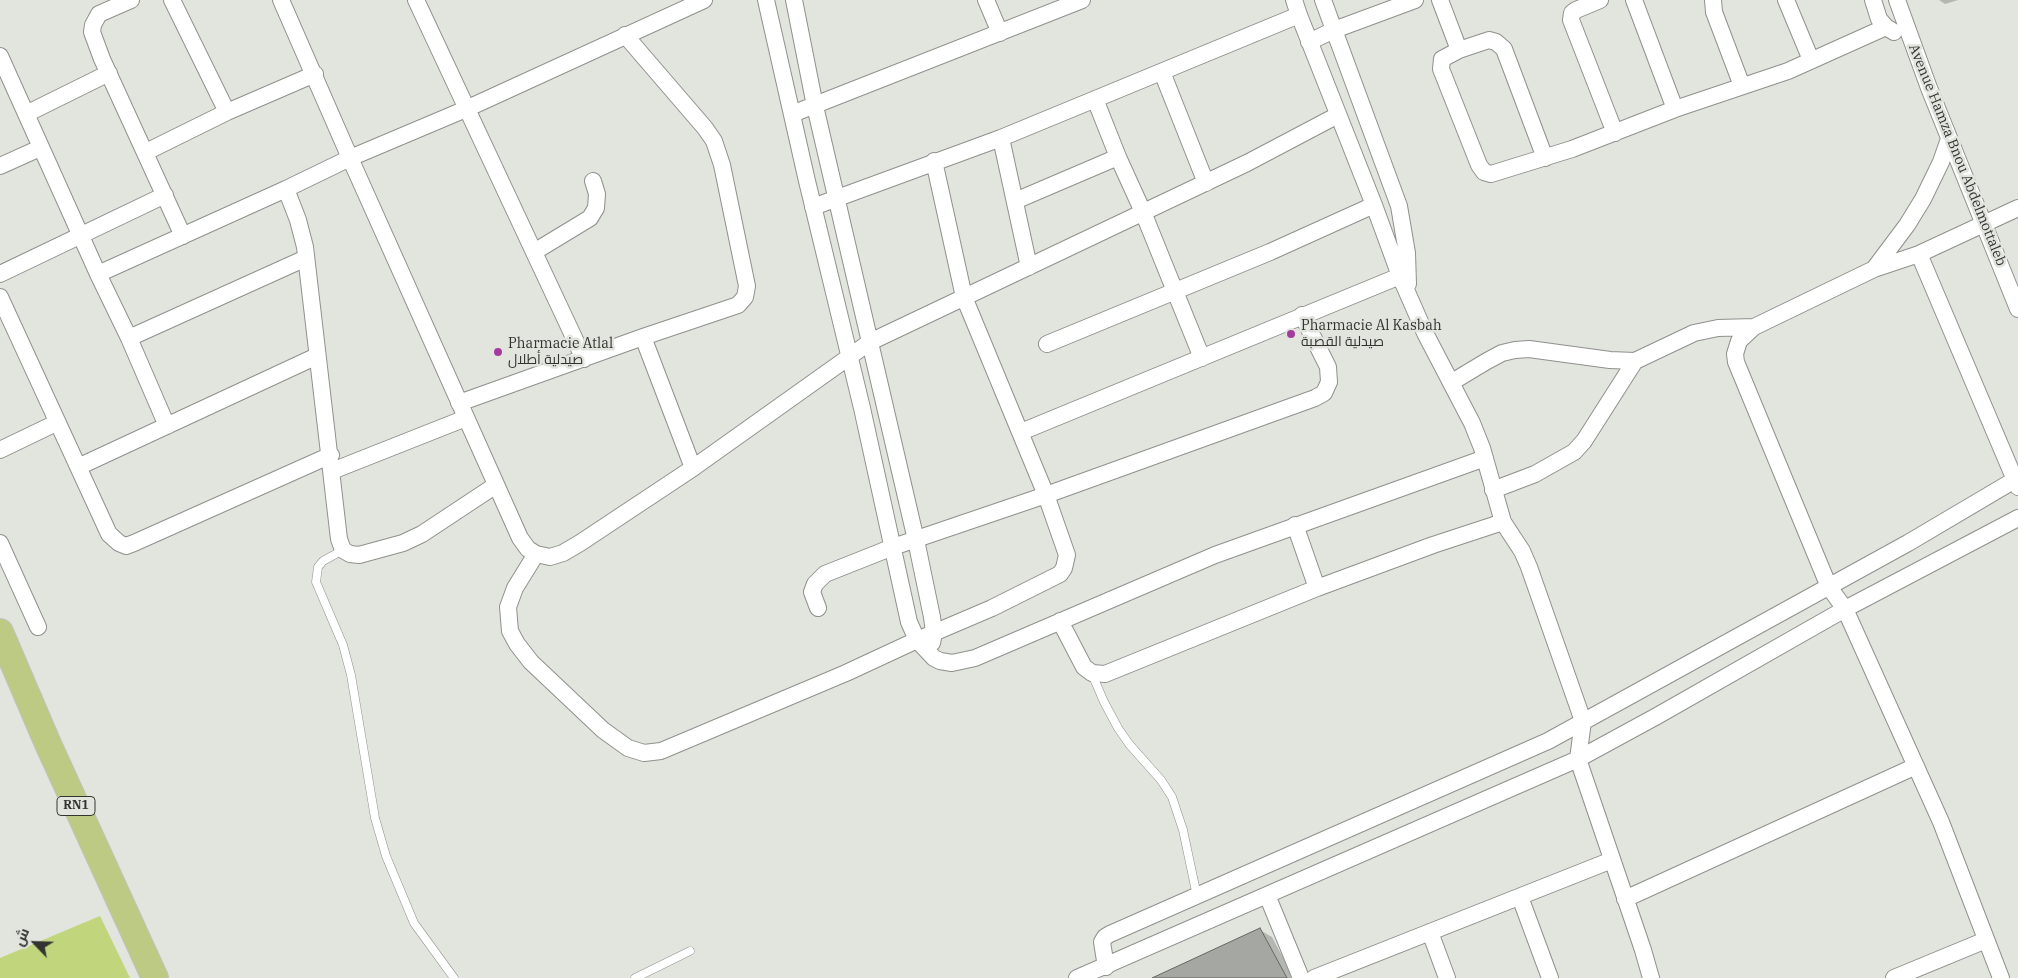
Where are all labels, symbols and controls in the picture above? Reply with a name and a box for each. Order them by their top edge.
street label: Avenue Hamza Bnou Abdelmottaleb [1905,42,2009,268]
place label: Pharmacie Al Kasbah صيدلية القصبة [1301,318,1442,351]
marker: Pharmacie Al Kasbah صيدلية القصبة [1285,328,1297,340]
place label: Pharmacie Atlal صيدلية أطلال [508,336,613,368]
marker: Pharmacie Atlal صيدلية أطلال [492,346,504,358]
road number: RN1 [57,796,95,816]
north arrow [10,918,60,968]
text: ش [9,925,33,949]

